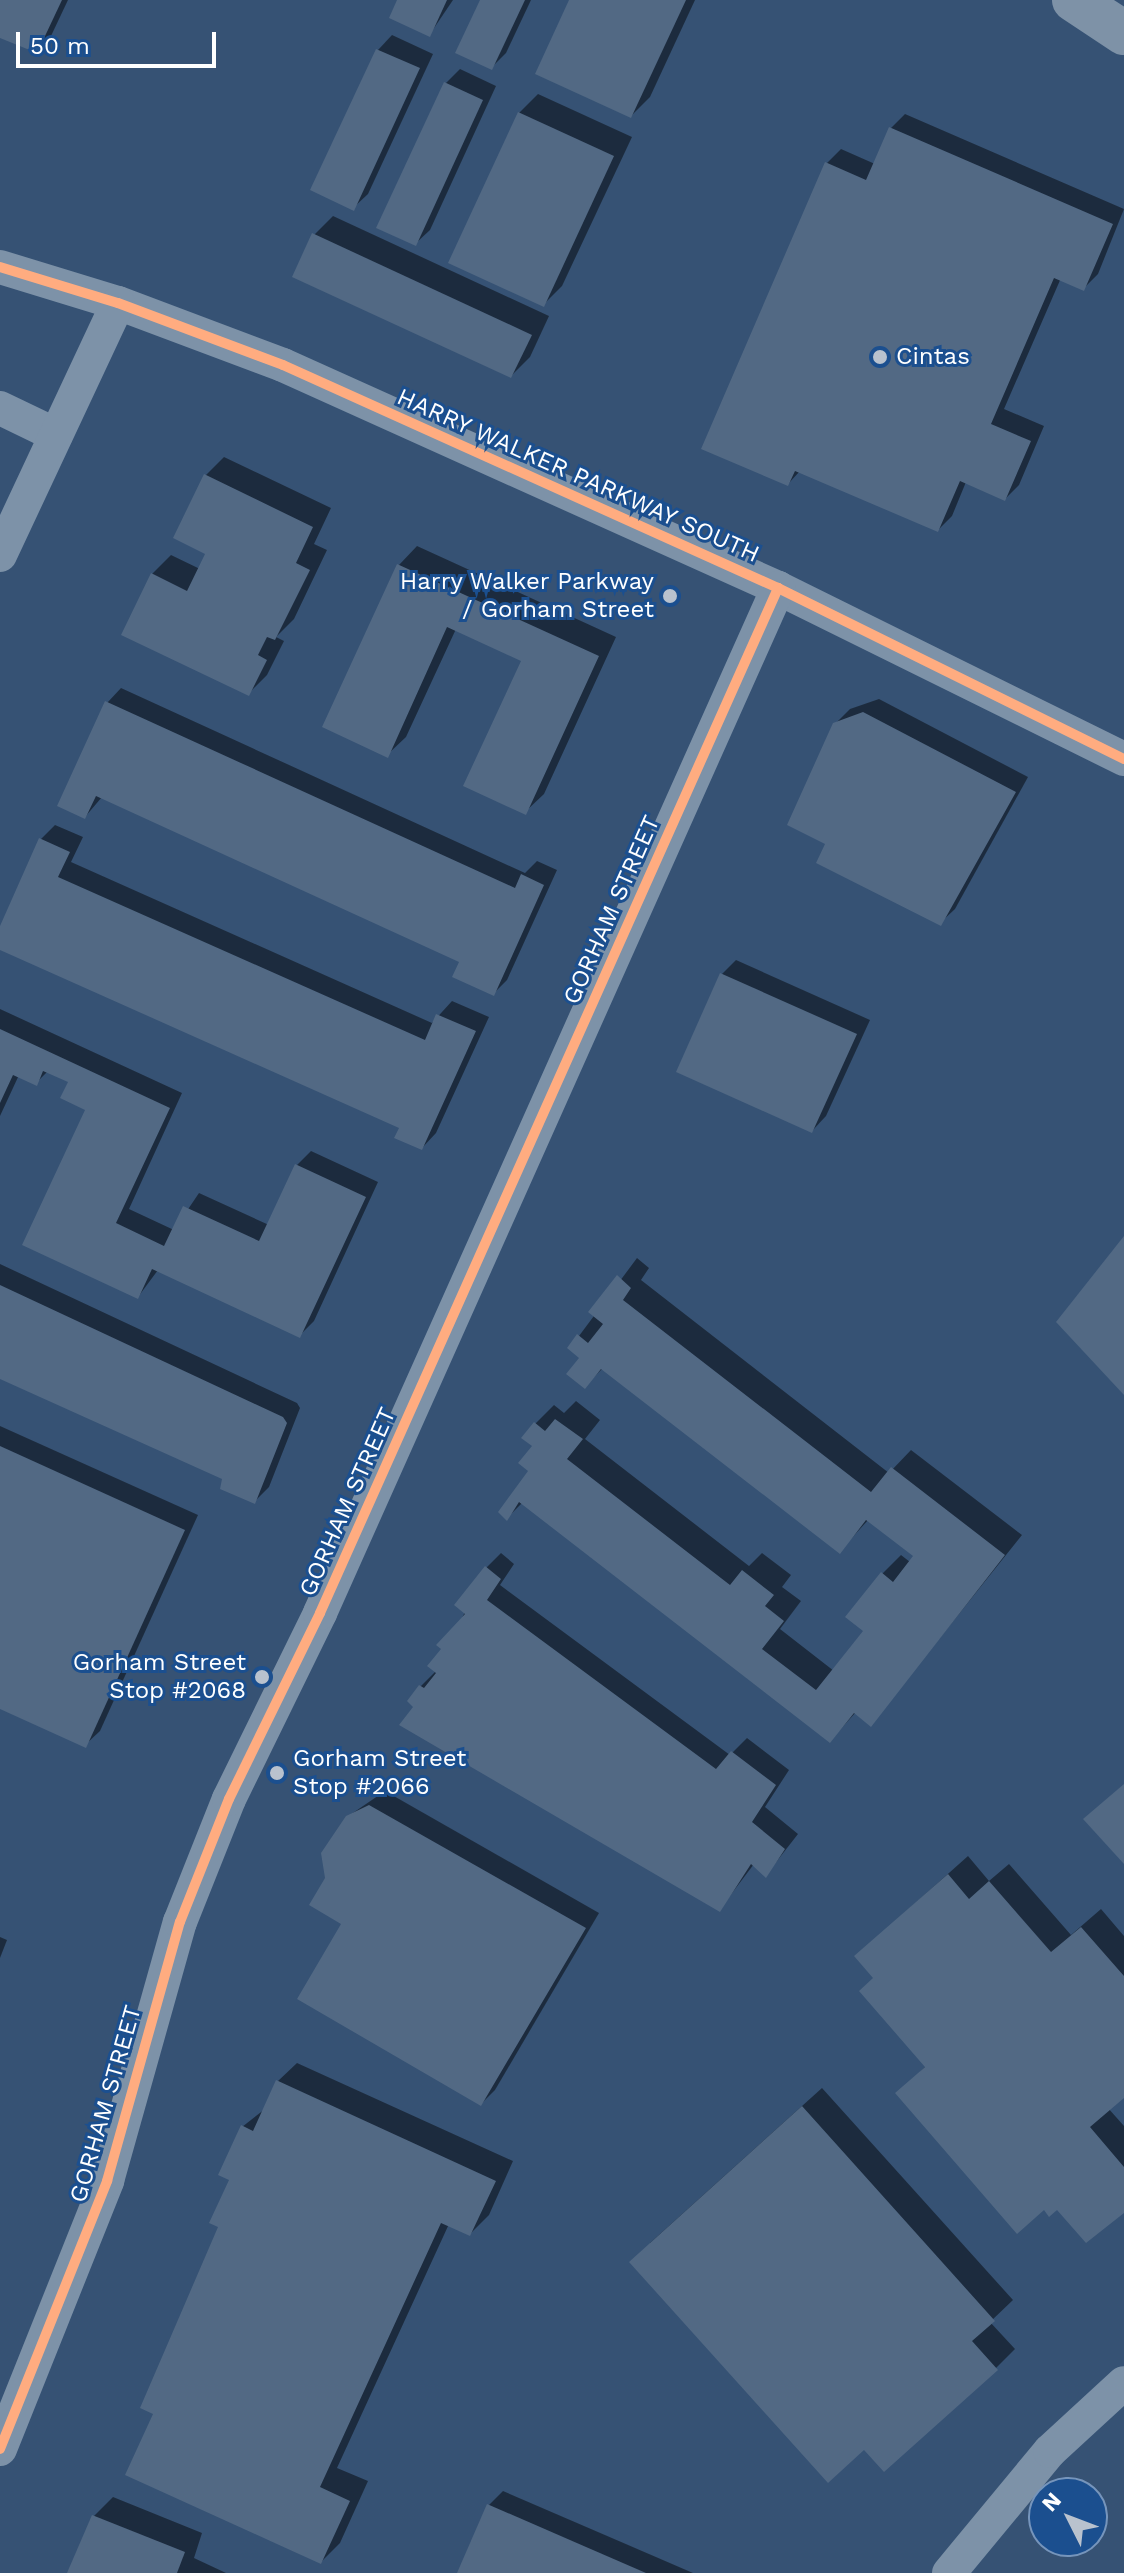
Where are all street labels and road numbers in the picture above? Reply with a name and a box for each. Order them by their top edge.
street label: HARRY WALKER PARKWAY SOUTH [391,382,765,570]
street label: GORHAM STREET [557,811,667,1009]
street label: GORHAM STREET [293,1403,403,1601]
street label: GORHAM STREET [64,2002,148,2206]

